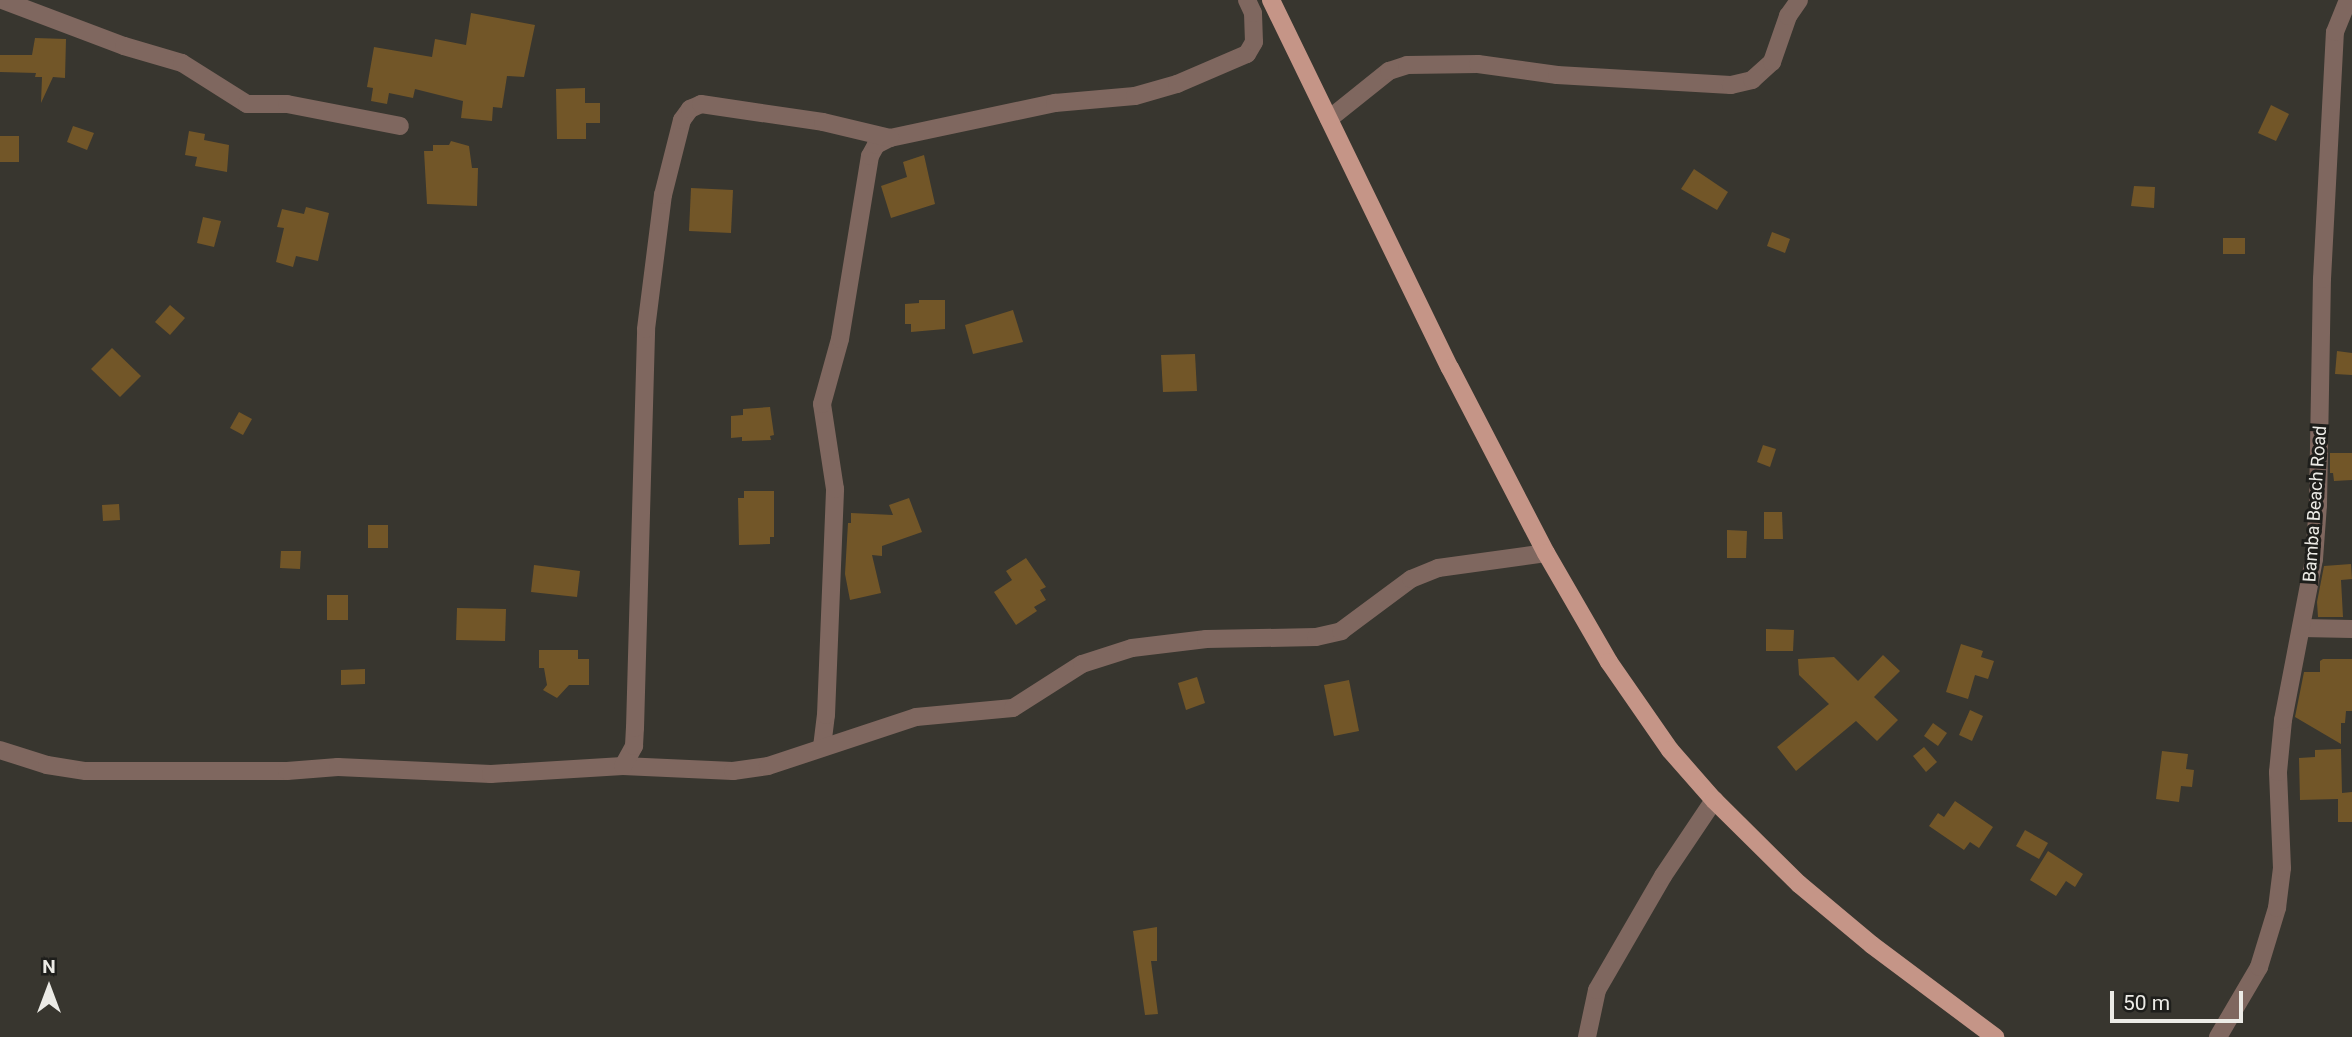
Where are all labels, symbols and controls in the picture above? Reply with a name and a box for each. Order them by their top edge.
street label: Bamba Beach Road [2299,425,2331,583]
north arrow [14,953,84,1023]
text: N [42,955,56,978]
scale bar [2114,978,2247,1022]
text: 50 m [2123,991,2170,1015]

